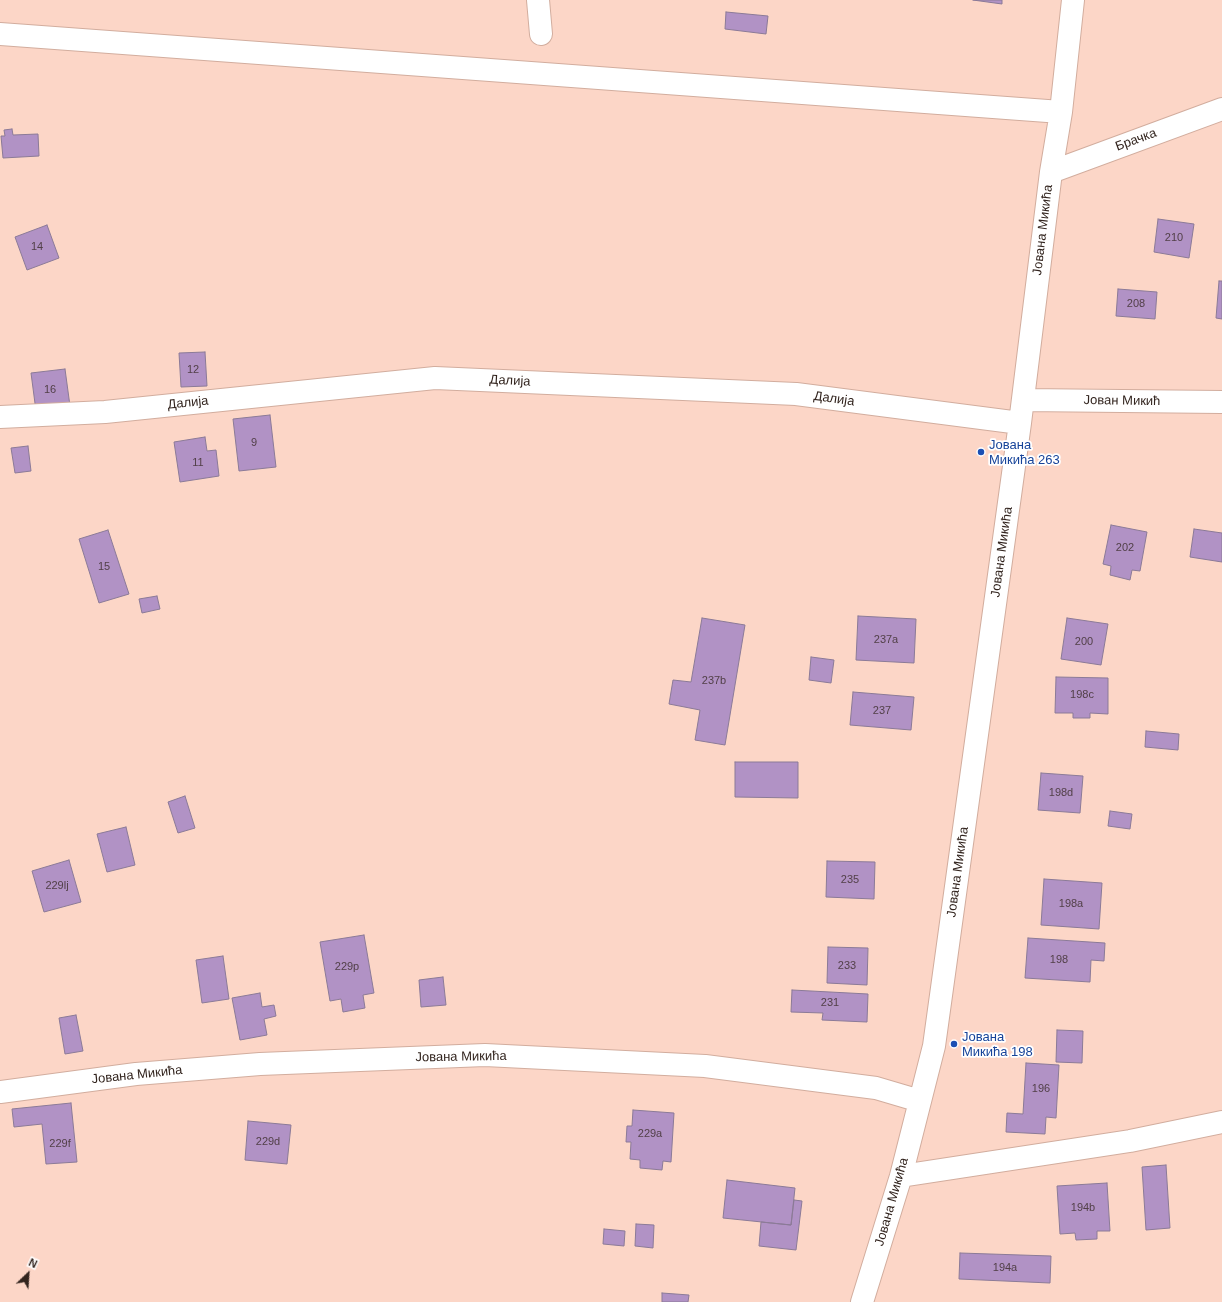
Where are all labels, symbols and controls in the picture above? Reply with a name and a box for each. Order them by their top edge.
street label: Брачка [1113,125,1159,155]
street label: Јована Микића [1030,184,1056,276]
house number: 210 [1165,231,1183,245]
house number: 14 [31,240,43,254]
house number: 208 [1127,297,1145,311]
house number: 12 [187,363,199,377]
street label: Далија [489,372,531,390]
house number: 16 [44,383,56,397]
street label: Далија [813,388,855,410]
street label: Далија [167,393,209,413]
street label: Јован Микић [1083,393,1161,409]
house number: 9 [251,436,257,450]
place label: Јована Микића 263 [989,437,1060,468]
marker: Јована Микића 263 [976,447,986,457]
house number: 11 [192,456,204,470]
street label: Јована Микића [988,506,1016,598]
house number: 202 [1116,541,1134,555]
house number: 15 [98,560,110,574]
house number: 237a [874,633,898,647]
house number: 200 [1075,635,1093,649]
house number: 237b [702,674,726,688]
house number: 198c [1070,688,1094,702]
house number: 237 [873,704,891,718]
house number: 198d [1049,786,1073,800]
street label: Јована Микића [944,826,972,918]
house number: 235 [841,873,859,887]
house number: 229lj [45,879,69,893]
house number: 198a [1059,897,1083,911]
house number: 198 [1050,953,1068,967]
house number: 233 [838,959,856,973]
house number: 229p [335,960,359,974]
house number: 231 [821,996,839,1010]
place label: Јована Микића 198 [962,1029,1033,1060]
marker: Јована Микића 198 [949,1039,959,1049]
street label: Јована Микића [415,1048,507,1066]
street label: Јована Микића [91,1062,183,1088]
house number: 196 [1032,1082,1050,1096]
house number: 229a [638,1127,662,1141]
house number: 229d [256,1135,280,1149]
house number: 229f [49,1137,71,1151]
street label: Јована Микића [872,1156,912,1248]
house number: 194b [1071,1201,1095,1215]
north arrow [8,1254,48,1294]
text: N [27,1256,39,1270]
house number: 194a [993,1261,1017,1275]

